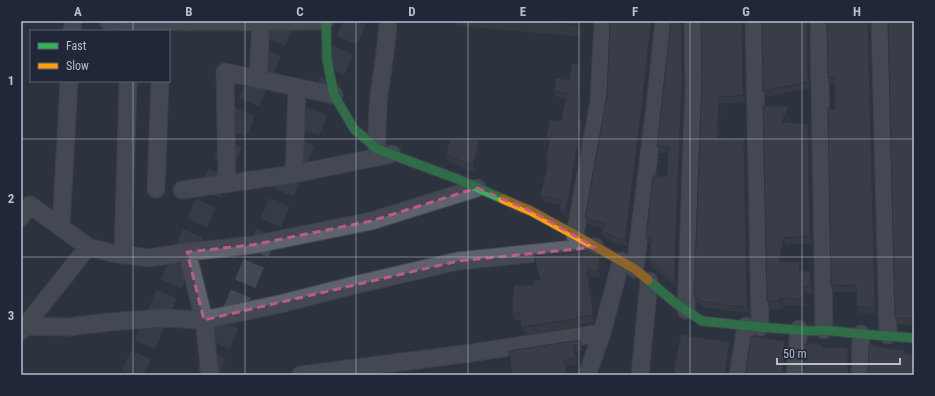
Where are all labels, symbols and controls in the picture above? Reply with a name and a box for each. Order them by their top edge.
text: A [74,4,82,19]
text: B [185,4,193,19]
text: C [296,4,304,19]
text: D [408,4,416,19]
text: E [520,4,527,19]
text: F [632,4,638,19]
text: G [742,4,750,19]
text: H [853,4,861,19]
legend [30,30,170,82]
text: Fast [66,39,87,53]
text: Slow [66,59,89,73]
text: 1 [8,73,14,88]
text: 2 [8,191,15,206]
text: 3 [8,308,14,323]
scale bar [777,340,900,366]
text: 50 m [783,347,807,361]

